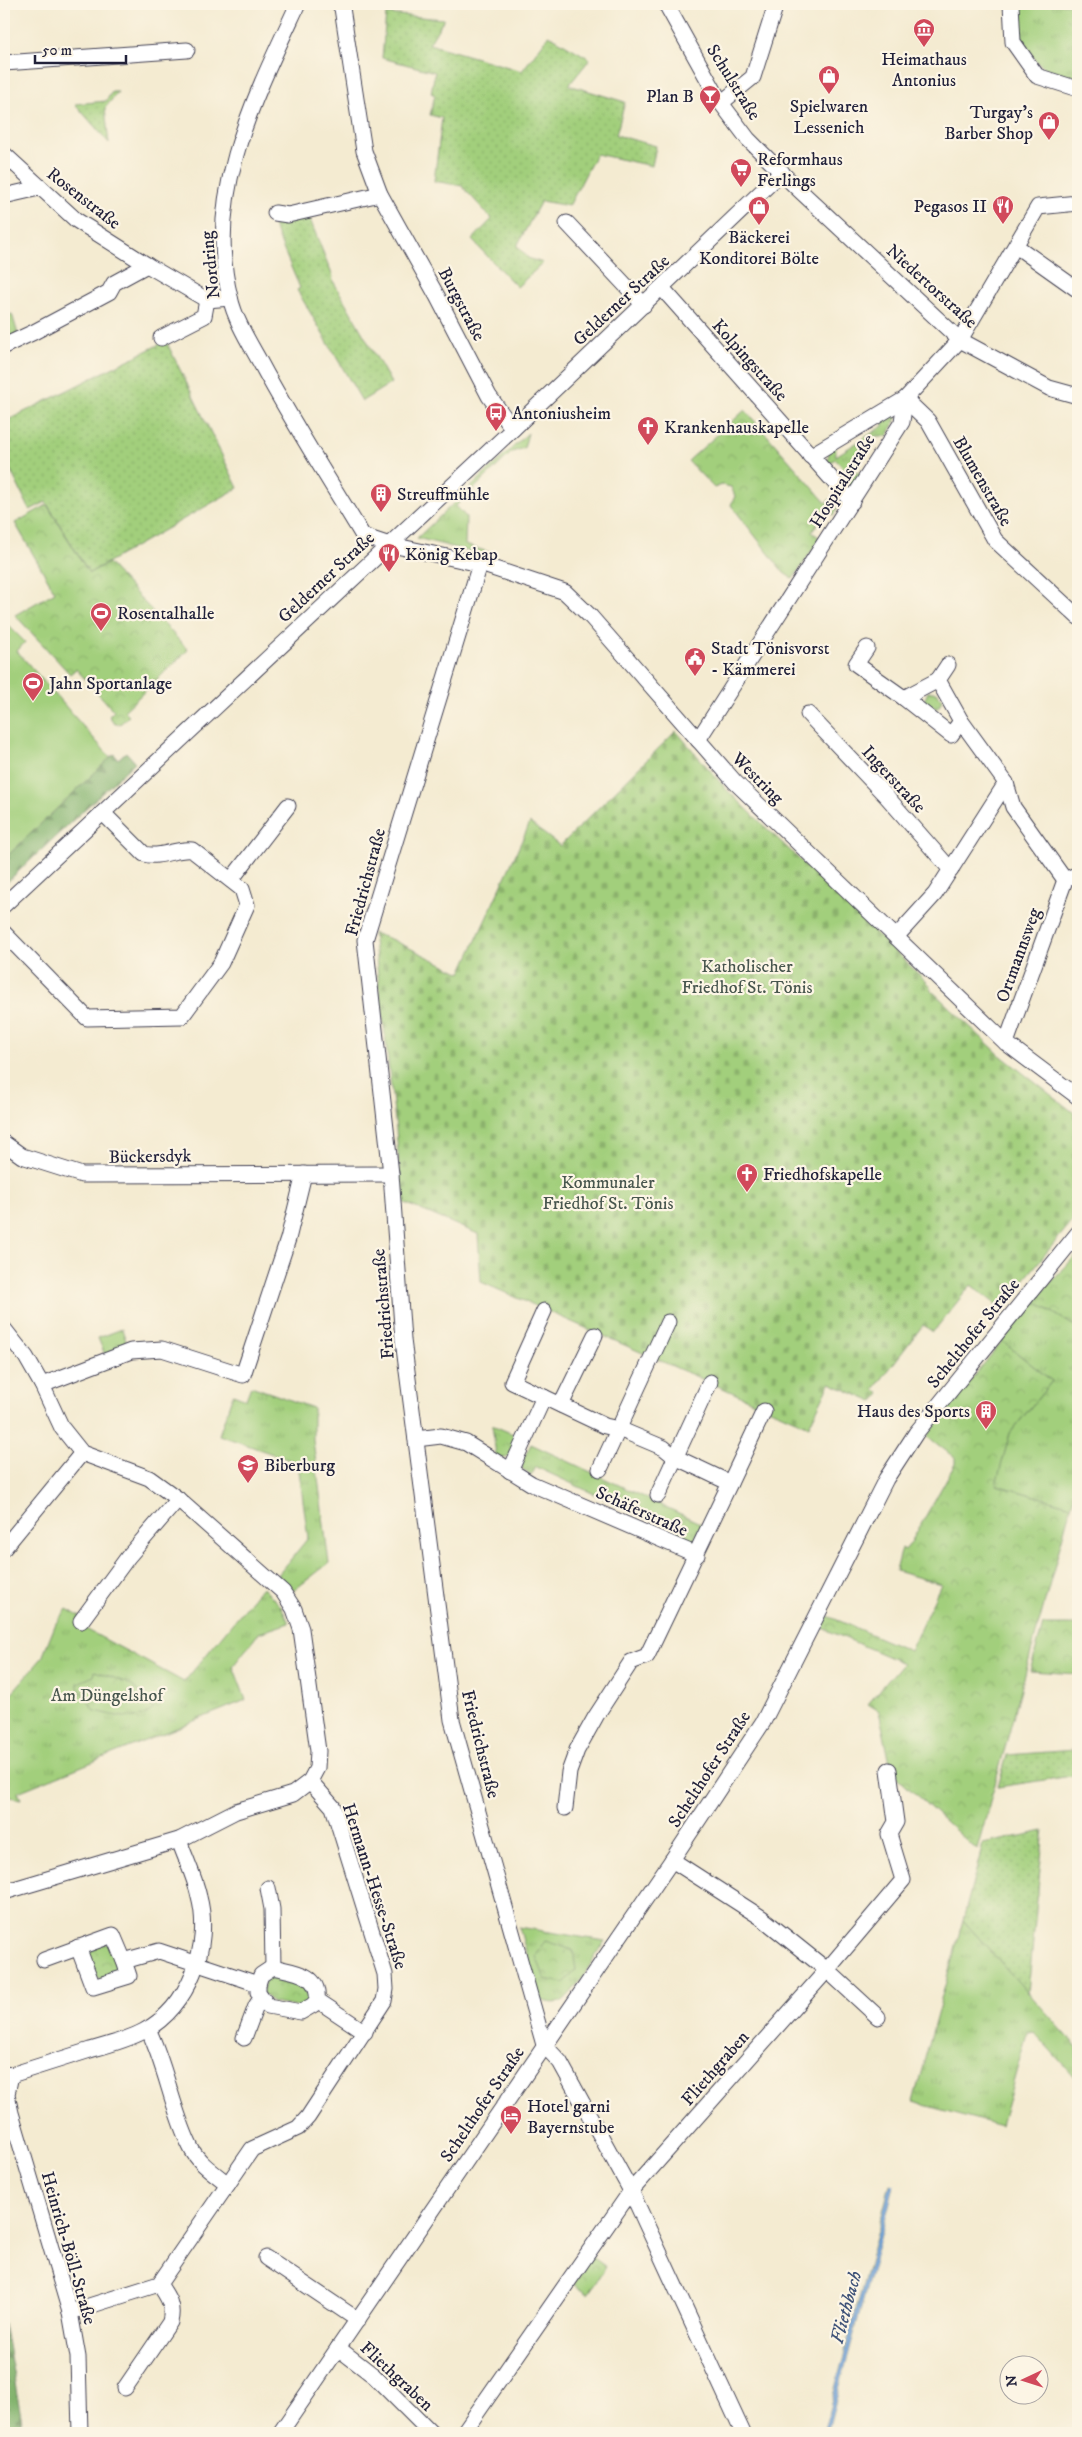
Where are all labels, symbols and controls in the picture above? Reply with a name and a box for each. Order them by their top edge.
museum icon: Heimathaus Antonius [912,17,936,48]
scale bar [35,32,126,64]
text: 50 m [42,41,72,60]
street label: Schulstraße [701,41,765,124]
place label: Heimathaus Antonius [881,49,967,92]
shop icon: Spielwaren Lessenich [817,64,841,95]
bar icon: Plan B [698,84,722,115]
place label: Plan B [646,86,694,108]
place label: Spielwaren Lessenich [790,96,869,139]
place label: Turgay's Barber Shop [944,102,1033,145]
shop icon: Turgay's Barber Shop [1037,110,1061,141]
place label: Reformhaus Ferlings [757,149,843,192]
supermarket icon: Reformhaus Ferlings [729,157,753,188]
street label: Rosenstraße [42,163,125,235]
restaurant icon: Pegasos II [991,194,1015,225]
shop icon: Bäckerei Konditorei Bölte [747,195,771,226]
place label: Pegasos II [913,196,987,218]
place label: Bäckerei Konditorei Bölte [699,227,819,270]
street label: Nordring [196,230,226,300]
street label: Niedertorstraße [881,240,981,333]
street label: Gelderner Straße [569,250,674,351]
street label: Burgstraße [433,264,490,345]
street label: Kolpingstraße [707,315,792,406]
bus stop icon: Antoniusheim [484,401,508,432]
place label: Antoniusheim [512,403,611,425]
church icon: Krankenhauskapelle [636,415,660,446]
place label: Krankenhauskapelle [664,417,809,439]
street label: Hospitalstraße [805,431,880,533]
street label: Blumenstraße [948,433,1017,530]
building icon: Streuffmühle [369,482,393,513]
place label: Streuffmühle [397,484,489,506]
street label: Gelderner Straße [274,527,379,628]
restaurant icon: König Kebap [377,542,401,573]
place label: König Kebap [405,544,498,566]
sports icon: Rosentalhalle [89,601,113,632]
place label: Rosentalhalle [117,603,215,625]
place label: Stadt Tönisvorst - Kämmerei [711,638,830,681]
public building icon: Stadt Tönisvorst - Kämmerei [683,646,707,677]
sports icon: Jahn Sportanlage [21,671,45,702]
place label: Jahn Sportanlage [47,673,172,695]
street label: Ingerstraße [857,741,930,818]
street label: Westring [726,747,788,809]
street label: Friedrichstraße [341,826,391,939]
street label: Ortmannsweg [992,905,1046,1006]
park label: Katholischer Friedhof St. Tönis [682,956,812,999]
street label: Bückersdyk [108,1145,192,1169]
church icon: Friedhofskapelle [735,1162,759,1193]
place label: Friedhofskapelle [763,1164,882,1186]
park label: Kommunaler Friedhof St. Tönis [543,1172,673,1215]
street label: Friedrichstraße [368,1248,400,1360]
street label: Schelthofer Straße [923,1274,1025,1393]
building icon: Haus des Sports [974,1399,998,1430]
place label: Haus des Sports [857,1401,970,1423]
school or university icon: Biberburg [236,1453,260,1484]
place label: Biberburg [264,1455,335,1477]
street label: Schäferstraße [592,1482,691,1542]
park label: Am Düngelshof [51,1685,166,1707]
street label: Friedrichstraße [456,1688,504,1801]
street label: Schelthofer Straße [664,1707,756,1832]
street label: Hermann-Hesse-Straße [337,1801,411,1972]
street label: Fliethgraben [677,2026,755,2111]
street label: Schelthofer Straße [436,2043,530,2167]
place label: Hotel garni Bayernstube [527,2096,614,2139]
hotel icon: Hotel garni Bayernstube [499,2104,523,2135]
street label: Heinrich-Böll-Straße [36,2169,100,2327]
water label: Fliethbach [826,2268,867,2346]
street label: Fliethgraben [355,2337,438,2417]
north arrow [1000,2354,1050,2404]
text: N [1003,2374,1021,2387]

